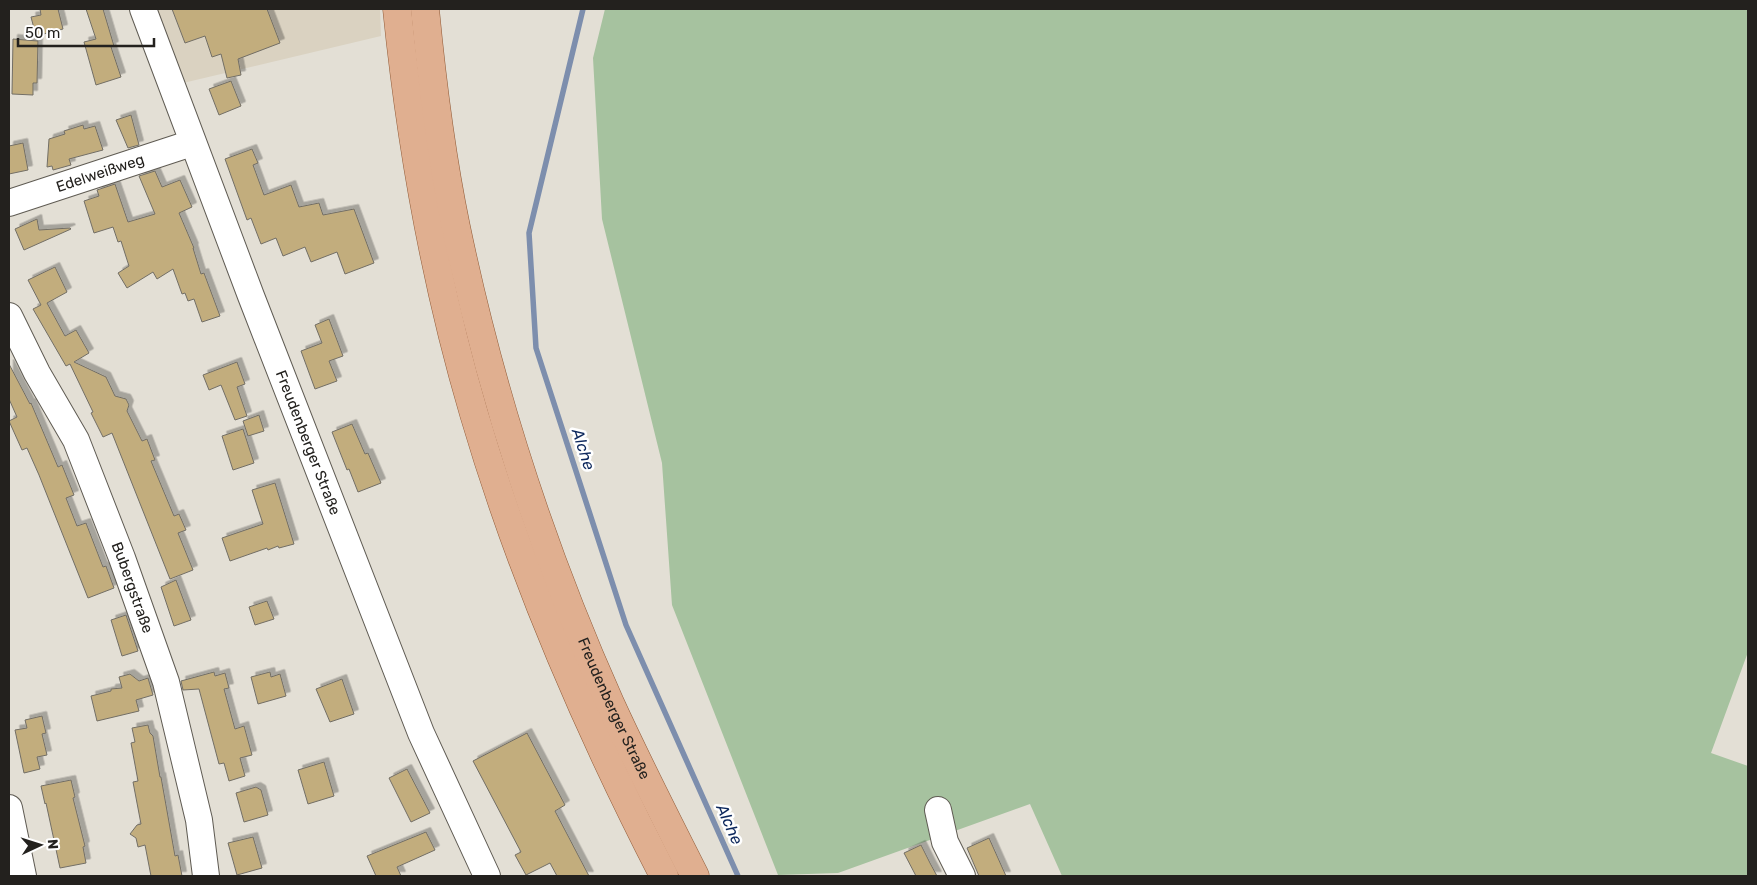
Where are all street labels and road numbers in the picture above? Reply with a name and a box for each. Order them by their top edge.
street label: Edelweißweg [54,150,147,196]
street label: Freudenberger Straße [272,368,344,518]
street label: Bubergstraße [108,539,157,636]
street label: Freudenberger Straße [574,635,654,782]

